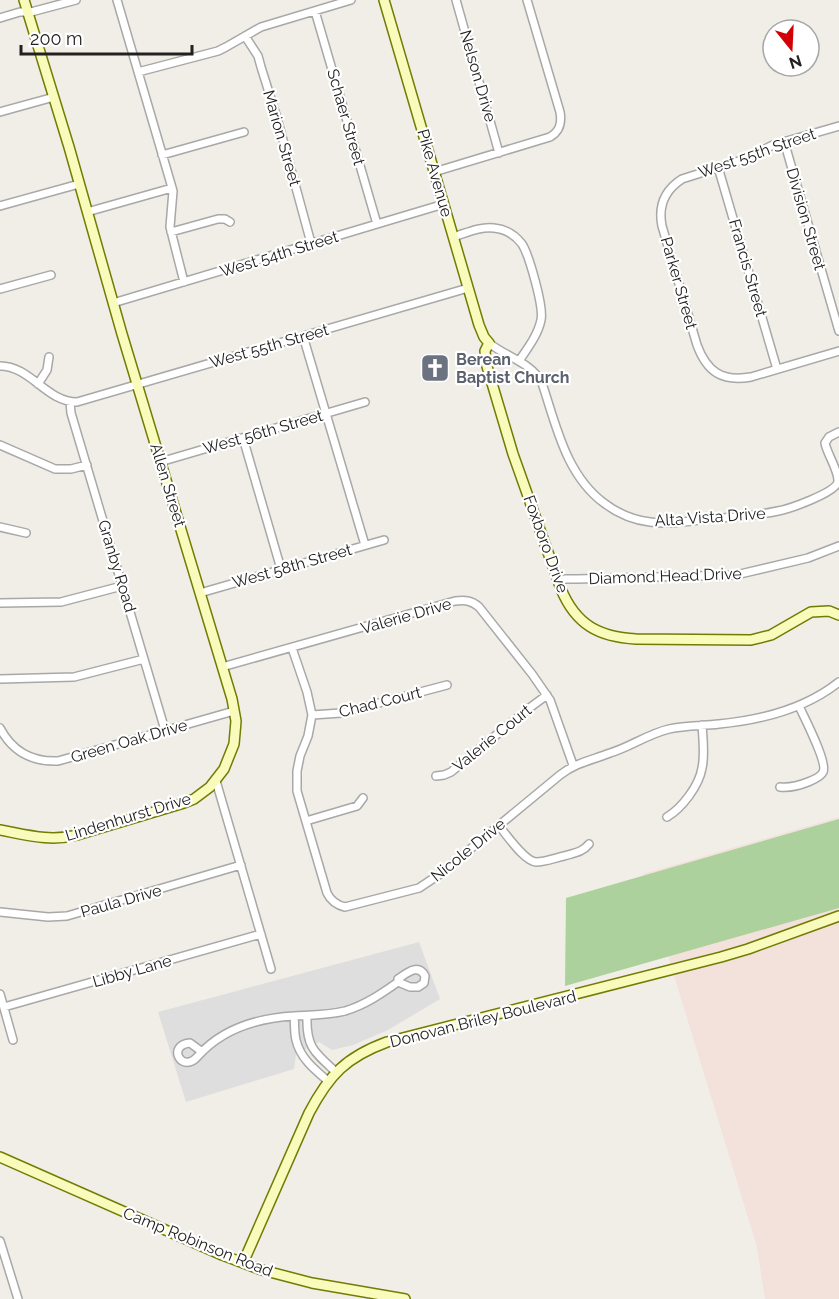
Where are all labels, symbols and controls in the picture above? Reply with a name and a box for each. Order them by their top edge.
scale bar [21,18,192,56]
north arrow [761,18,821,78]
text: 200 m [30,28,83,49]
street label: Nelson Drive [456,28,500,124]
text: N [787,51,804,73]
street label: Schaer Street [323,66,369,168]
street label: Marion Street [259,88,305,189]
street label: West 55th Street [696,124,819,182]
street label: Pike Avenue [413,127,457,219]
street label: Division Street [782,166,830,273]
street label: Francis Street [725,217,771,320]
street label: West 54th Street [217,227,341,281]
street label: Parker Street [657,235,701,332]
street label: West 55th Street [207,320,331,372]
place label: Berean Baptist Church [456,350,569,387]
church icon: Berean Baptist Church [419,352,451,384]
street label: West 56th Street [201,406,326,458]
street label: Allen Street [146,441,190,530]
street label: Foxboro Drive [520,493,572,595]
street label: Alta Vista Drive [654,504,766,530]
street label: Granby Road [94,518,140,614]
street label: West 58th Street [230,540,355,592]
street label: Diamond Head Drive [588,564,742,588]
street label: Valerie Drive [359,594,453,638]
street label: Chad Court [337,682,424,721]
street label: Valerie Court [449,700,536,776]
street label: Green Oak Drive [69,715,189,767]
street label: Lindenhurst Drive [63,789,193,845]
street label: Nicole Drive [427,814,509,886]
street label: Paula Drive [78,880,164,922]
street label: Libby Lane [90,951,174,991]
street label: Donovan Briley Boulevard [388,987,578,1051]
street label: Camp Robinson Road [120,1203,276,1281]

